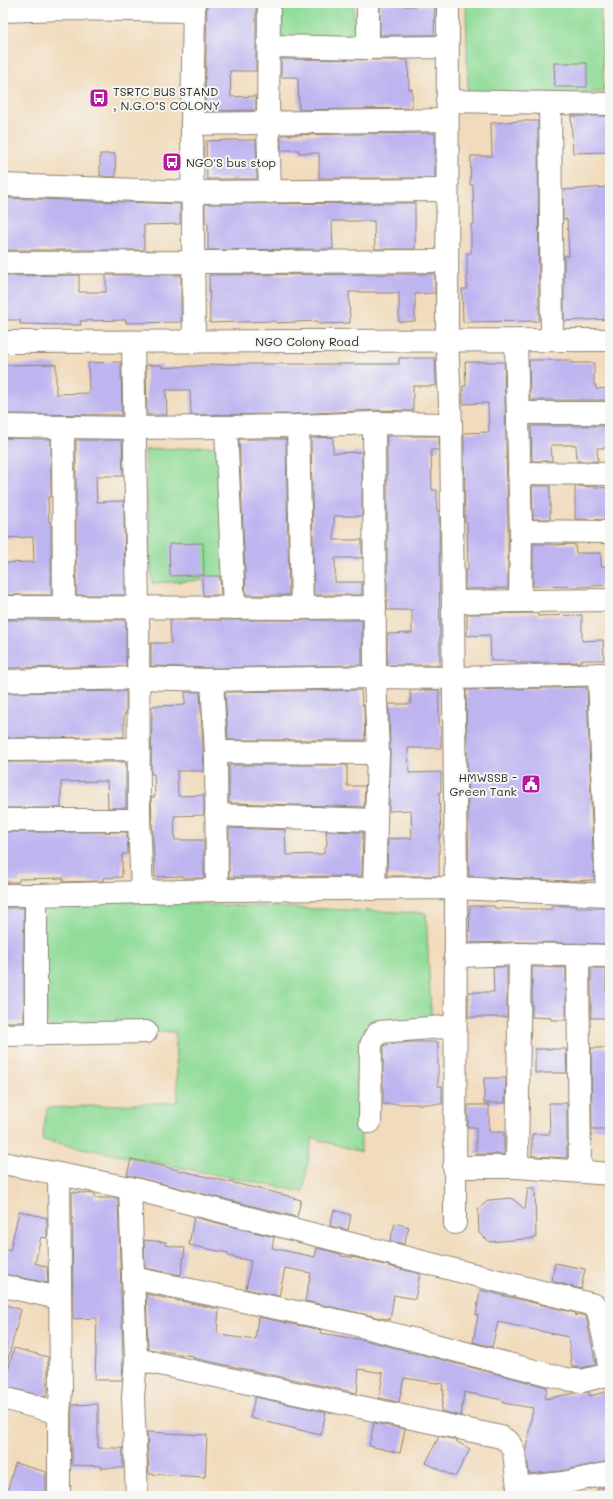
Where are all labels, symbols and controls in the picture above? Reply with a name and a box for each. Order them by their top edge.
place label: TSRTC BUS STAND , N.G.O"S COLONY [113,83,220,113]
bus stop icon: TSRTC BUS STAND , N.G.O"S COLONY [88,87,110,109]
bus stop icon: NGO'S bus stop [161,151,183,173]
place label: NGO'S bus stop [186,154,276,170]
street label: NGO Colony Road [255,333,359,349]
place label: HMWSSB - Green Tank [450,769,517,799]
public building icon: HMWSSB - Green Tank [520,773,542,795]

